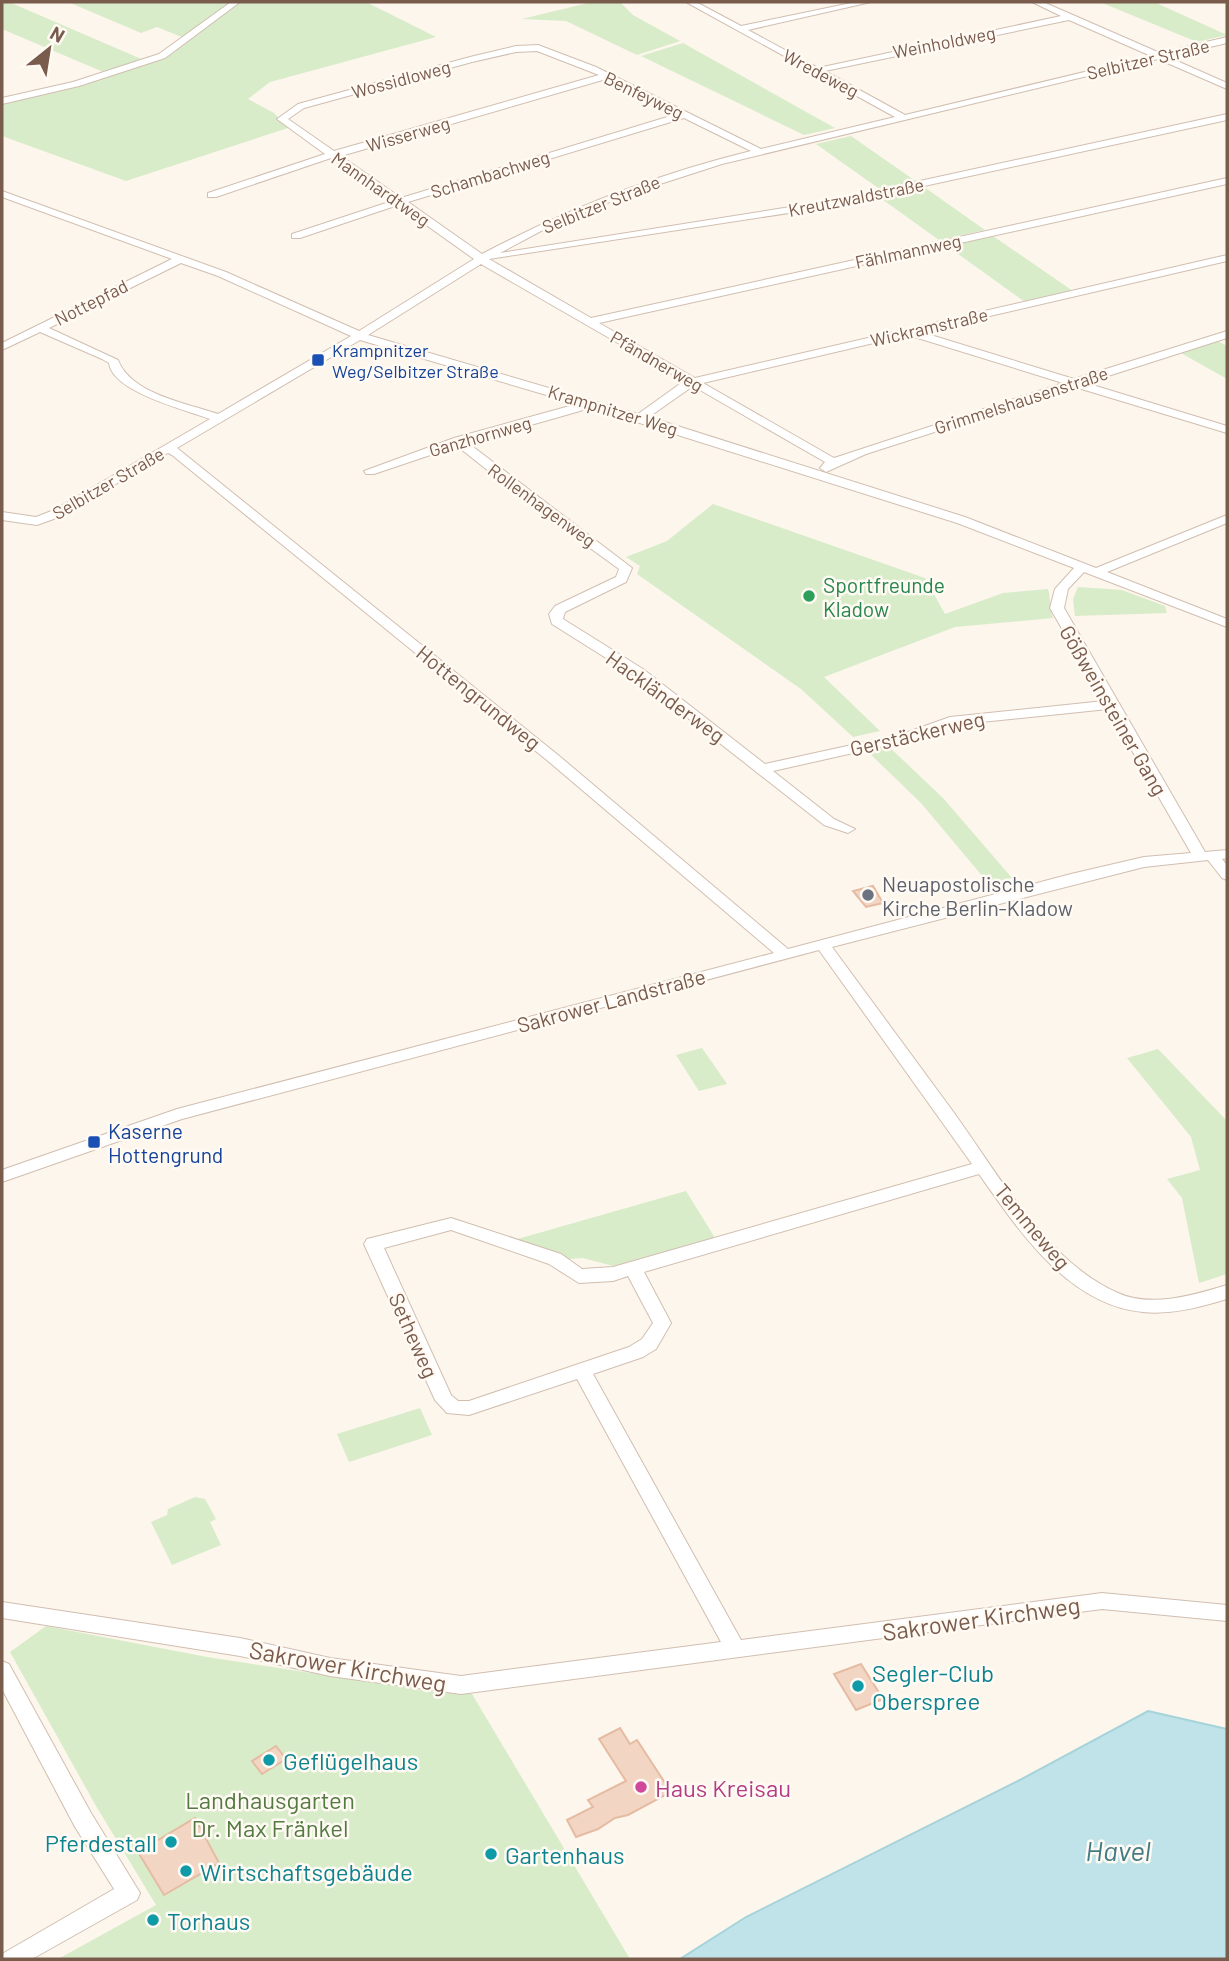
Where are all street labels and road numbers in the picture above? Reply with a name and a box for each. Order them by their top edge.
street label: Weinholdweg [891,21,997,63]
street label: Selbitzer Straße [1084,34,1212,84]
street label: Wredeweg [779,44,863,102]
street label: Wossidloweg [349,55,453,103]
street label: Benfeyweg [601,66,687,124]
street label: Wisserweg [364,112,452,156]
street label: Schambachweg [428,145,552,203]
street label: Mannhardtweg [328,147,434,231]
street label: Selbitzer Straße [539,170,663,238]
street label: Kreutzwaldstraße [786,173,926,221]
street label: Fählmannweg [853,229,963,273]
street label: Nottepfad [51,274,131,330]
street label: Wickramstraße [868,303,990,351]
street label: Pfändnerweg [607,326,707,396]
street label: Grimmelshausenstraße [931,362,1111,438]
street label: Krampnitzer Weg [546,380,680,440]
street label: Ganzhornweg [426,411,534,461]
street label: Selbitzer Straße [48,442,168,524]
street label: Rollenhagenweg [484,459,600,551]
street label: Gößweinsteiner Gang [1055,620,1173,800]
street label: Hottengrundweg [412,639,546,755]
street label: Hackländerweg [602,645,730,747]
street label: Gerstäckerweg [847,705,987,761]
street label: Sakrower Landstraße [514,963,708,1037]
street label: Temmeweg [990,1178,1076,1274]
street label: Setheweg [384,1289,444,1381]
street label: Sakrower Kirchweg [880,1590,1082,1646]
street label: Sakrower Kirchweg [247,1634,449,1698]

